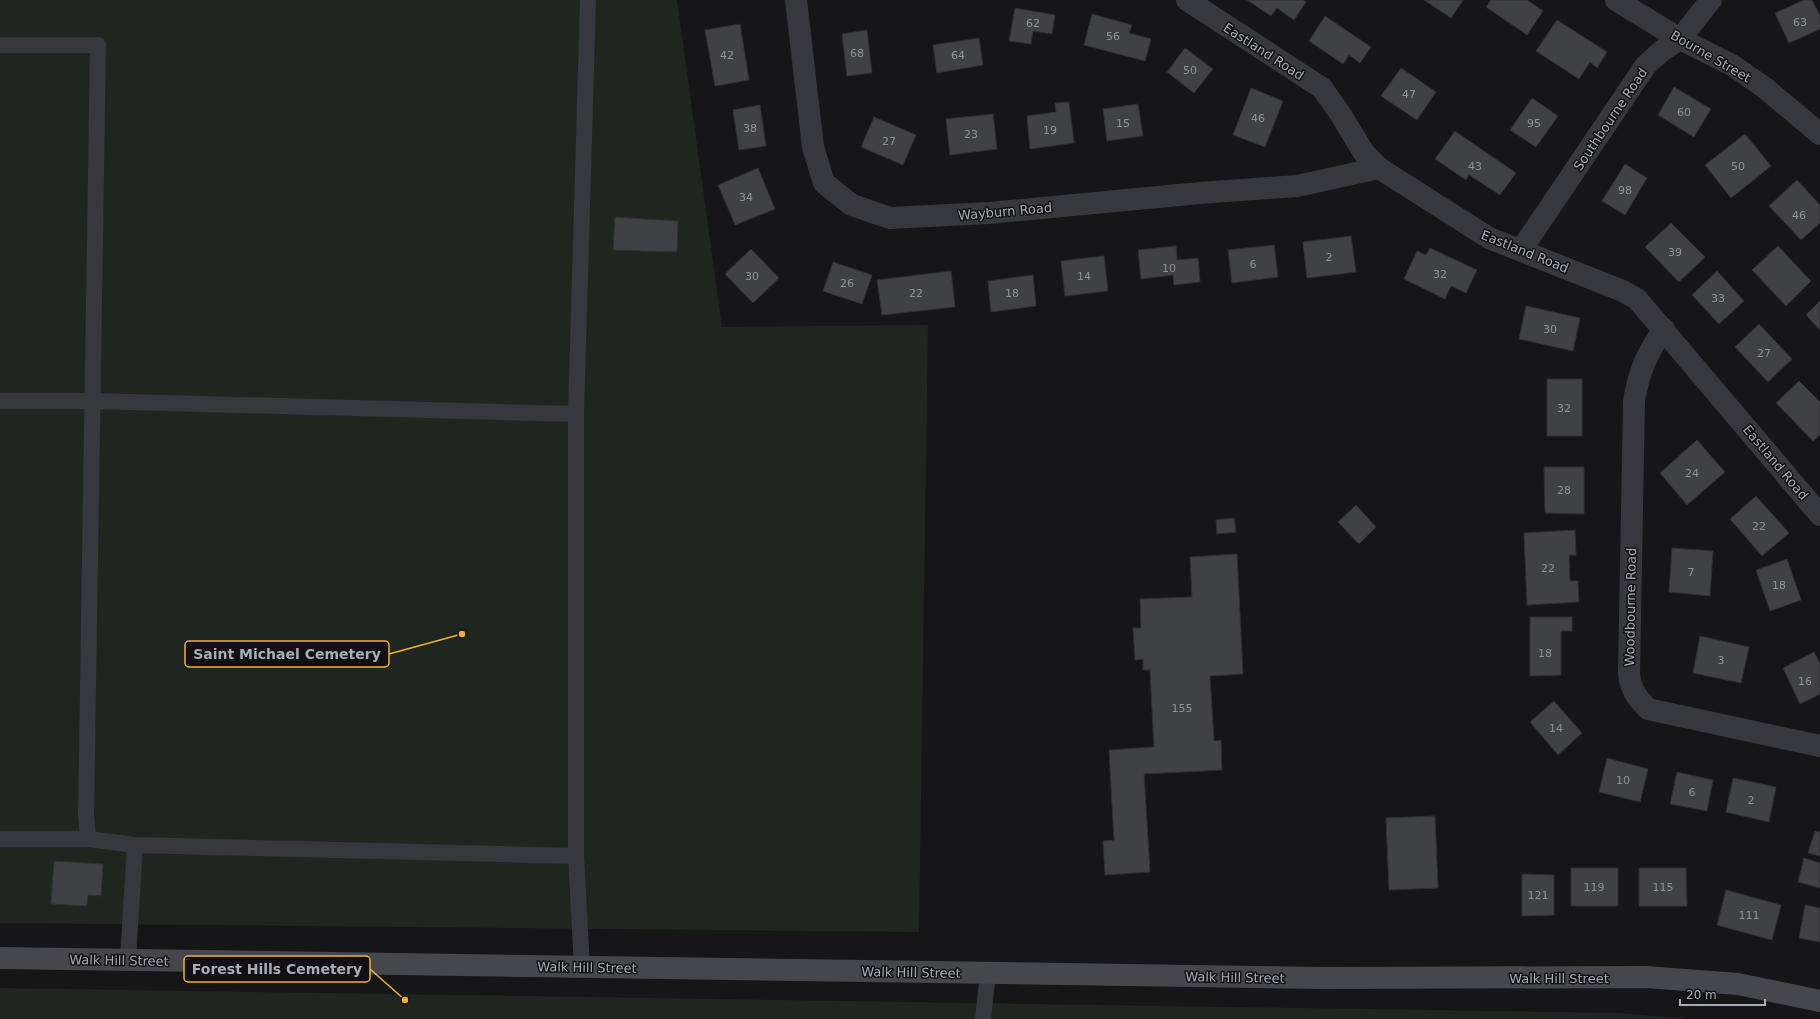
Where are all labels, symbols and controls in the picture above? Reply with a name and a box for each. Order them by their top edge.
house number: 63 [1793,16,1807,29]
house number: 62 [1026,17,1040,30]
street label: Eastland Road [1221,20,1307,83]
street label: Bourne Street [1668,27,1754,85]
house number: 56 [1106,30,1120,43]
house number: 68 [850,47,864,60]
house number: 42 [720,49,734,62]
house number: 64 [951,49,965,62]
house number: 50 [1183,64,1197,77]
street label: Southbourne Road [1571,65,1650,173]
house number: 47 [1402,88,1416,101]
house number: 60 [1677,106,1691,119]
house number: 46 [1251,112,1265,125]
house number: 15 [1116,117,1130,130]
house number: 95 [1527,117,1541,130]
house number: 38 [743,122,757,135]
house number: 19 [1043,124,1057,137]
house number: 23 [964,128,978,141]
house number: 27 [882,135,896,148]
house number: 43 [1468,160,1482,173]
house number: 50 [1731,160,1745,173]
house number: 98 [1618,184,1632,197]
house number: 34 [739,191,753,204]
street label: Wayburn Road [957,200,1053,223]
house number: 46 [1792,209,1806,222]
street label: Eastland Road [1479,227,1571,276]
house number: 39 [1668,246,1682,259]
house number: 2 [1326,251,1333,264]
house number: 6 [1250,258,1257,271]
house number: 10 [1162,262,1176,275]
house number: 32 [1433,268,1447,281]
house number: 30 [745,270,759,283]
house number: 14 [1077,270,1091,283]
house number: 26 [840,277,854,290]
house number: 22 [909,287,923,300]
house number: 18 [1005,287,1019,300]
house number: 33 [1711,292,1725,305]
house number: 30 [1543,323,1557,336]
house number: 27 [1757,347,1771,360]
house number: 32 [1557,402,1571,415]
street label: Eastland Road [1740,422,1811,503]
house number: 24 [1685,467,1699,480]
house number: 28 [1557,484,1571,497]
house number: 22 [1752,520,1766,533]
street label: Woodbourne Road [1622,547,1639,667]
house number: 22 [1541,562,1555,575]
house number: 7 [1688,566,1695,579]
house number: 18 [1772,579,1786,592]
callout: Saint Michael Cemetery [185,641,389,667]
text: Saint Michael Cemetery [193,646,381,662]
house number: 18 [1538,647,1552,660]
house number: 3 [1718,654,1725,667]
house number: 16 [1798,675,1812,688]
house number: 155 [1172,702,1193,715]
house number: 14 [1549,722,1563,735]
house number: 10 [1616,774,1630,787]
house number: 6 [1689,786,1696,799]
house number: 2 [1748,794,1755,807]
house number: 119 [1584,881,1605,894]
house number: 115 [1653,881,1674,894]
house number: 121 [1528,889,1549,902]
house number: 111 [1739,909,1760,922]
street label: Walk Hill Street [69,952,169,969]
callout: Forest Hills Cemetery [184,956,370,982]
street label: Walk Hill Street [537,959,637,976]
text: Forest Hills Cemetery [192,961,362,977]
street label: Walk Hill Street [861,964,961,981]
street label: Walk Hill Street [1185,969,1285,986]
street label: Walk Hill Street [1509,971,1609,986]
scale bar [1680,981,1765,1007]
text: 20 m [1686,988,1717,1002]

